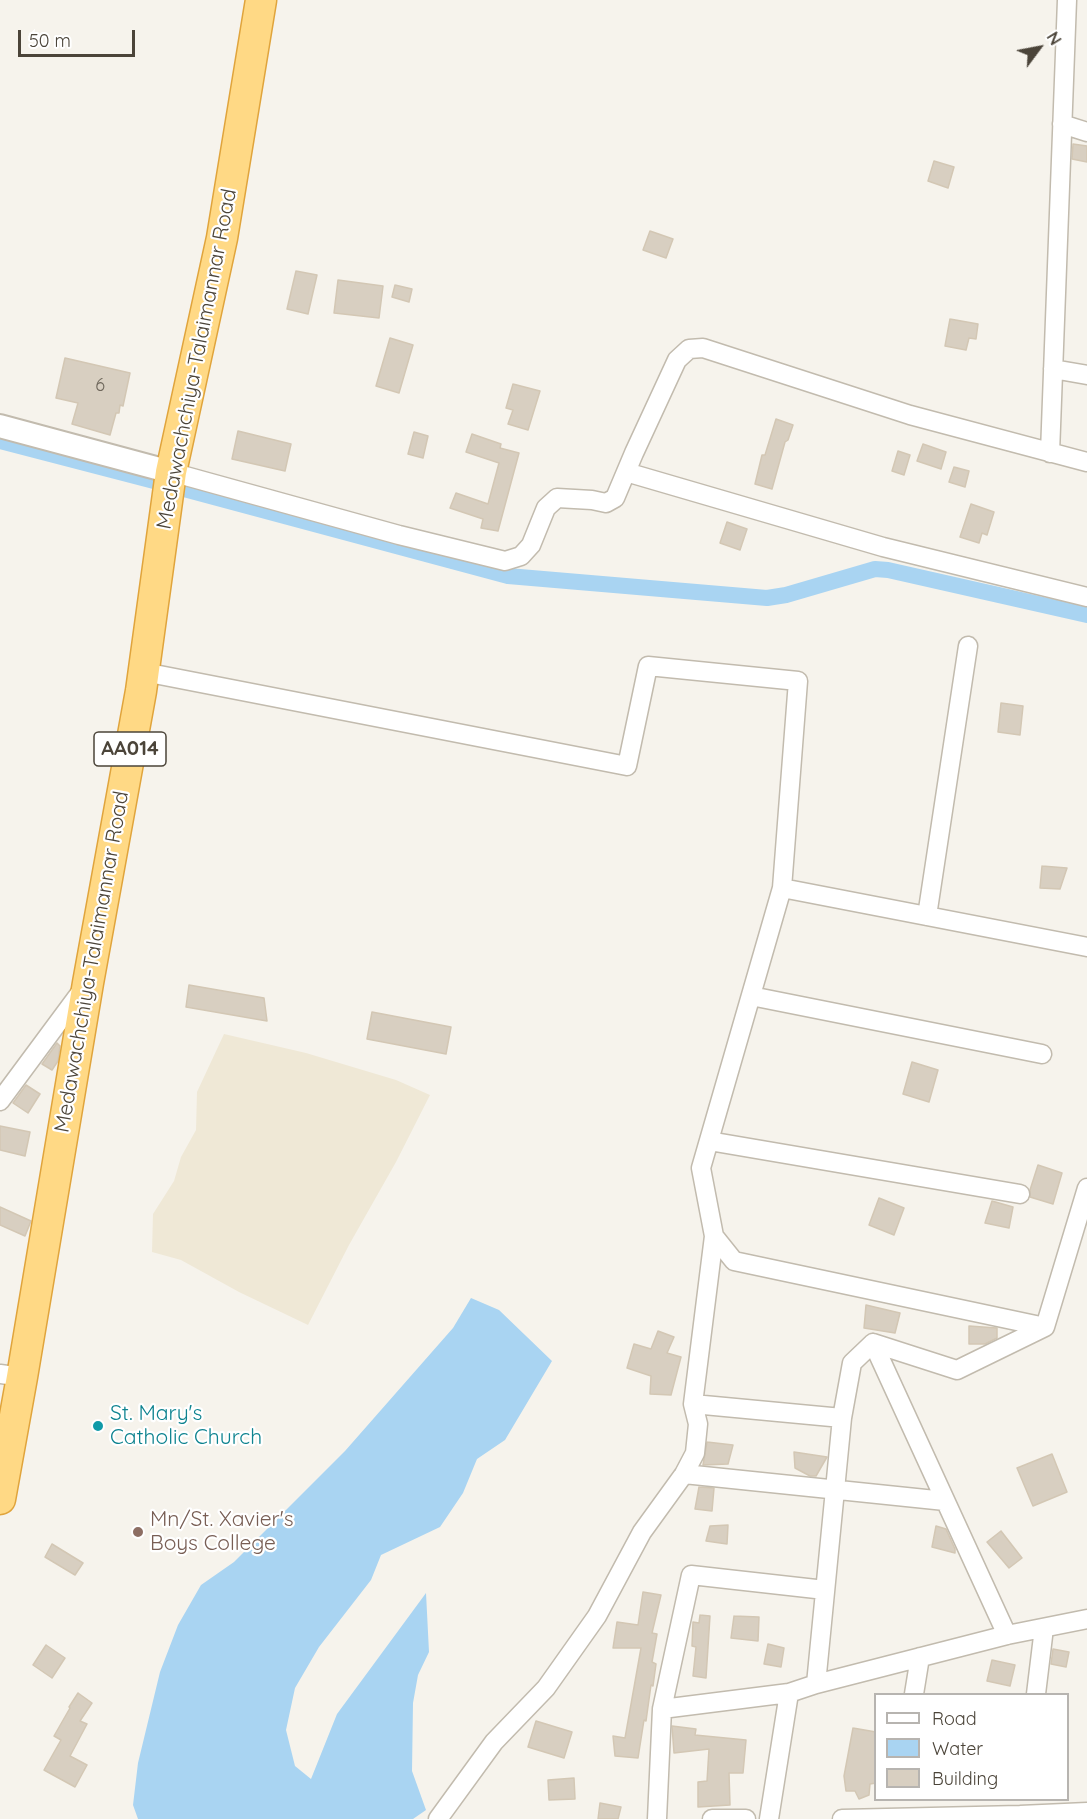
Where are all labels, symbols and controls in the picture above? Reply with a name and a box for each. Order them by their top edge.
scale bar [21,18,138,56]
north arrow [1009,18,1069,78]
text: N [1043,28,1066,49]
text: 50 m [29,29,71,52]
street label: Medawachchiya-Talaimannar Road [152,187,242,531]
house number: 6 [95,375,105,397]
road number: AA014 [94,732,166,766]
street label: Medawachchiya-Talaimannar Road [50,789,134,1135]
place label: St. Mary's Catholic Church [110,1401,262,1451]
marker: St. Mary's Catholic Church [91,1419,105,1433]
place label: Mn/St. Xavier's Boys College [150,1507,294,1557]
marker: Mn/St. Xavier's Boys College [131,1525,145,1539]
legend [874,1693,1069,1801]
text: Road [932,1707,977,1730]
text: Water [932,1737,983,1760]
text: Building [932,1767,998,1790]

